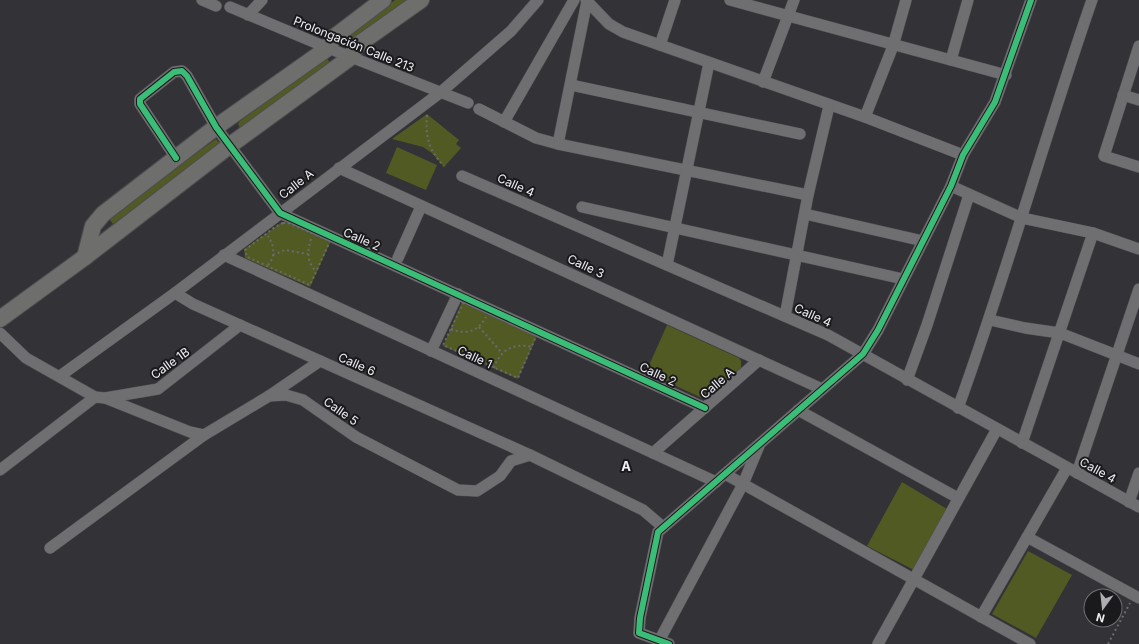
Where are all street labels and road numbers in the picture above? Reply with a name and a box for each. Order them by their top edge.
street label: Prolongación Calle 213 [291,13,417,75]
street label: Calle A [276,166,316,202]
street label: Calle 4 [495,170,537,200]
street label: Calle 2 [341,224,383,254]
street label: Calle 3 [565,251,607,281]
street label: Calle 4 [792,300,834,330]
street label: Calle 1 [455,342,495,372]
street label: Calle 1B [148,344,192,382]
street label: Calle 6 [336,349,378,379]
street label: Calle 2 [637,359,679,389]
street label: Calle A [697,364,737,402]
street label: Calle 5 [321,394,361,428]
street label: Calle 4 [1077,454,1119,486]

